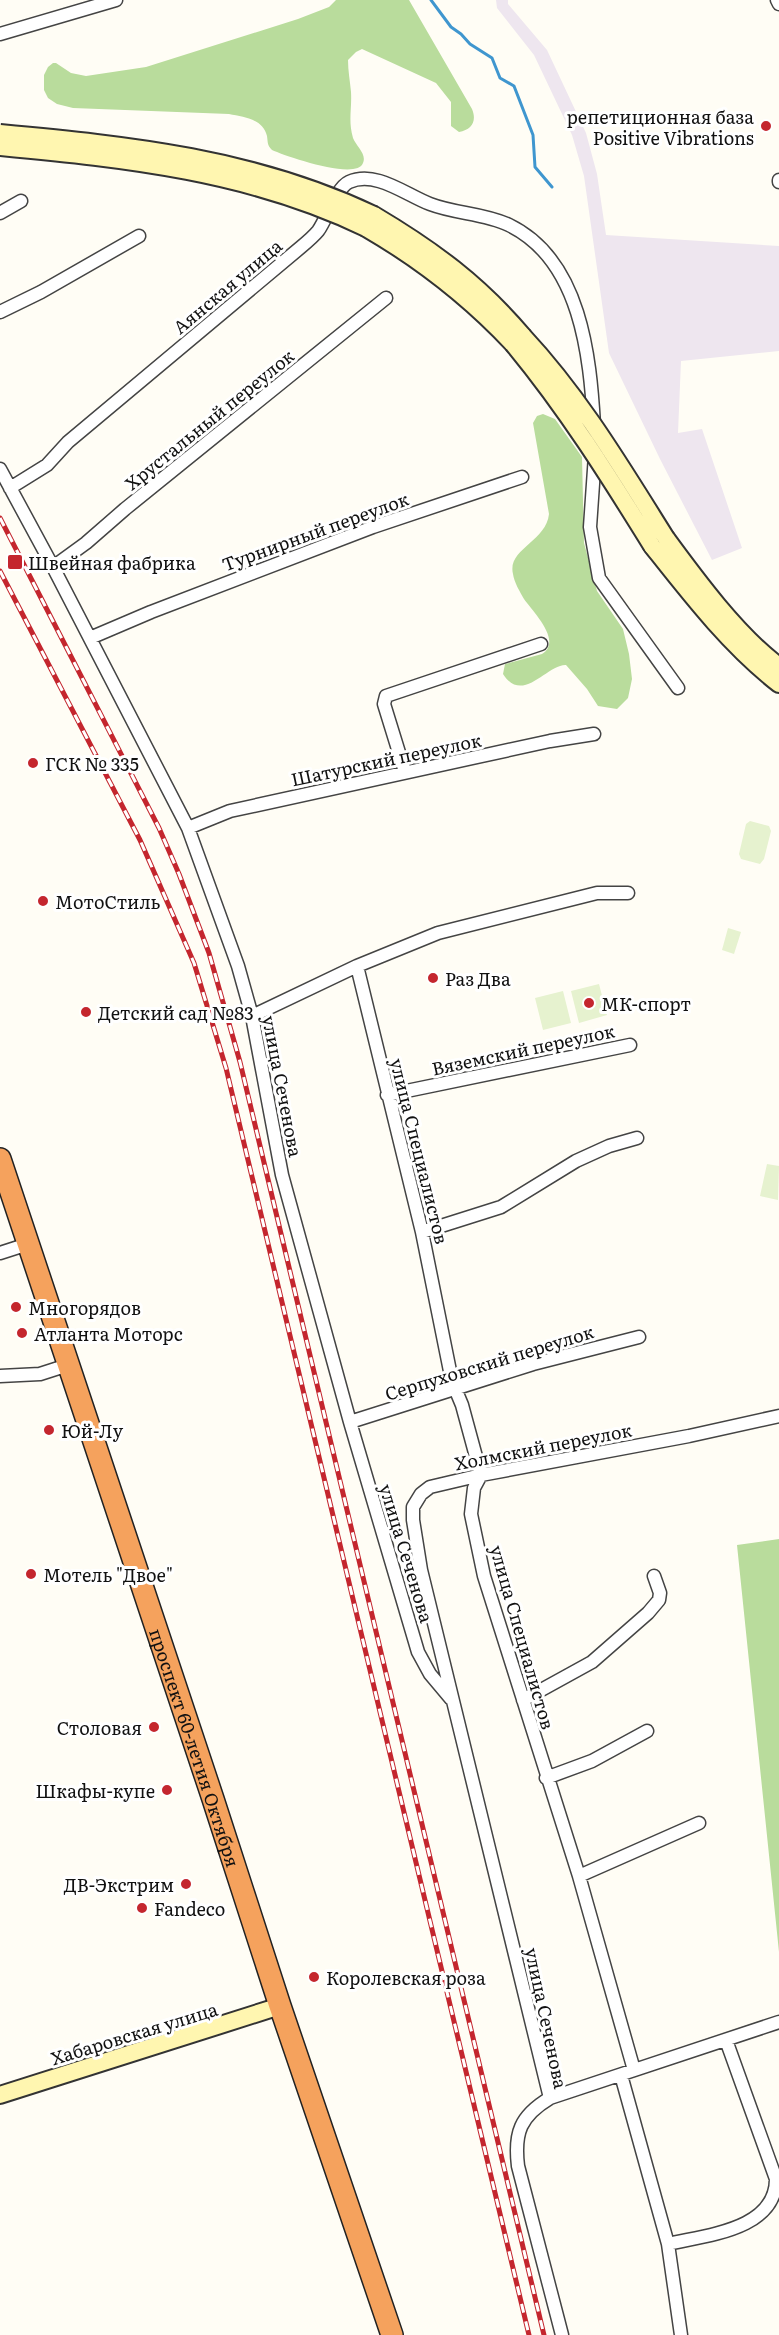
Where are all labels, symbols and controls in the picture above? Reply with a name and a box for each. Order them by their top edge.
place label: репетиционная база Positive Vibrations [567,103,754,151]
marker: репетиционная база Positive Vibrations [759,119,773,133]
street label: Аянская улица [166,232,288,340]
street label: Хрустальный переулок [119,342,300,496]
street label: Турнирный переулок [218,485,412,577]
place label: Швейная фабрика [28,549,196,576]
marker: Швейная фабрика [6,553,24,571]
street label: Шатурский переулок [288,726,484,792]
place label: ГСК № 335 [45,750,139,777]
marker: ГСК № 335 [26,756,40,770]
place label: МотоСтиль [55,888,161,915]
marker: МотоСтиль [36,894,50,908]
place label: Раз Два [445,965,511,992]
marker: Раз Два [426,971,440,985]
place label: МК-спорт [601,990,691,1017]
marker: МК-спорт [582,996,596,1010]
place label: Детский сад №83 [98,999,254,1026]
marker: Детский сад №83 [79,1005,93,1019]
street label: улица Сеченова [256,1013,310,1159]
street label: Вяземский переулок [429,1016,617,1082]
street label: улица Специалистов [384,1055,456,1247]
place label: Многорядов [28,1294,141,1321]
marker: Многорядов [9,1300,23,1314]
street label: Серпуховский переулок [381,1317,597,1407]
place label: Атланта Моторс [34,1320,183,1347]
marker: Атланта Моторс [15,1326,29,1340]
street label: Холмский переулок [452,1416,634,1476]
place label: Юй-Лу [61,1417,124,1444]
marker: Юй-Лу [42,1423,56,1437]
street label: улица Сеченова [373,1480,441,1626]
street label: улица Специалистов [484,1542,562,1732]
place label: Мотель "Двое" [43,1561,173,1588]
marker: Мотель "Двое" [24,1567,38,1581]
street label: проспект 60-летия Октября [144,1624,248,1870]
place label: Столовая [57,1714,142,1741]
marker: Столовая [147,1720,161,1734]
place label: Шкафы-купе [36,1777,155,1804]
marker: Шкафы-купе [160,1783,174,1797]
place label: ДВ-Экстрим [64,1871,174,1898]
marker: ДВ-Экстрим [179,1877,193,1891]
place label: Fandeco [154,1895,225,1922]
marker: Fandeco [135,1901,149,1915]
street label: улица Сеченова [519,1945,575,2091]
place label: Королевская роза [326,1964,486,1991]
marker: Королевская роза [307,1970,321,1984]
street label: Хабаровская улица [47,1995,221,2071]

